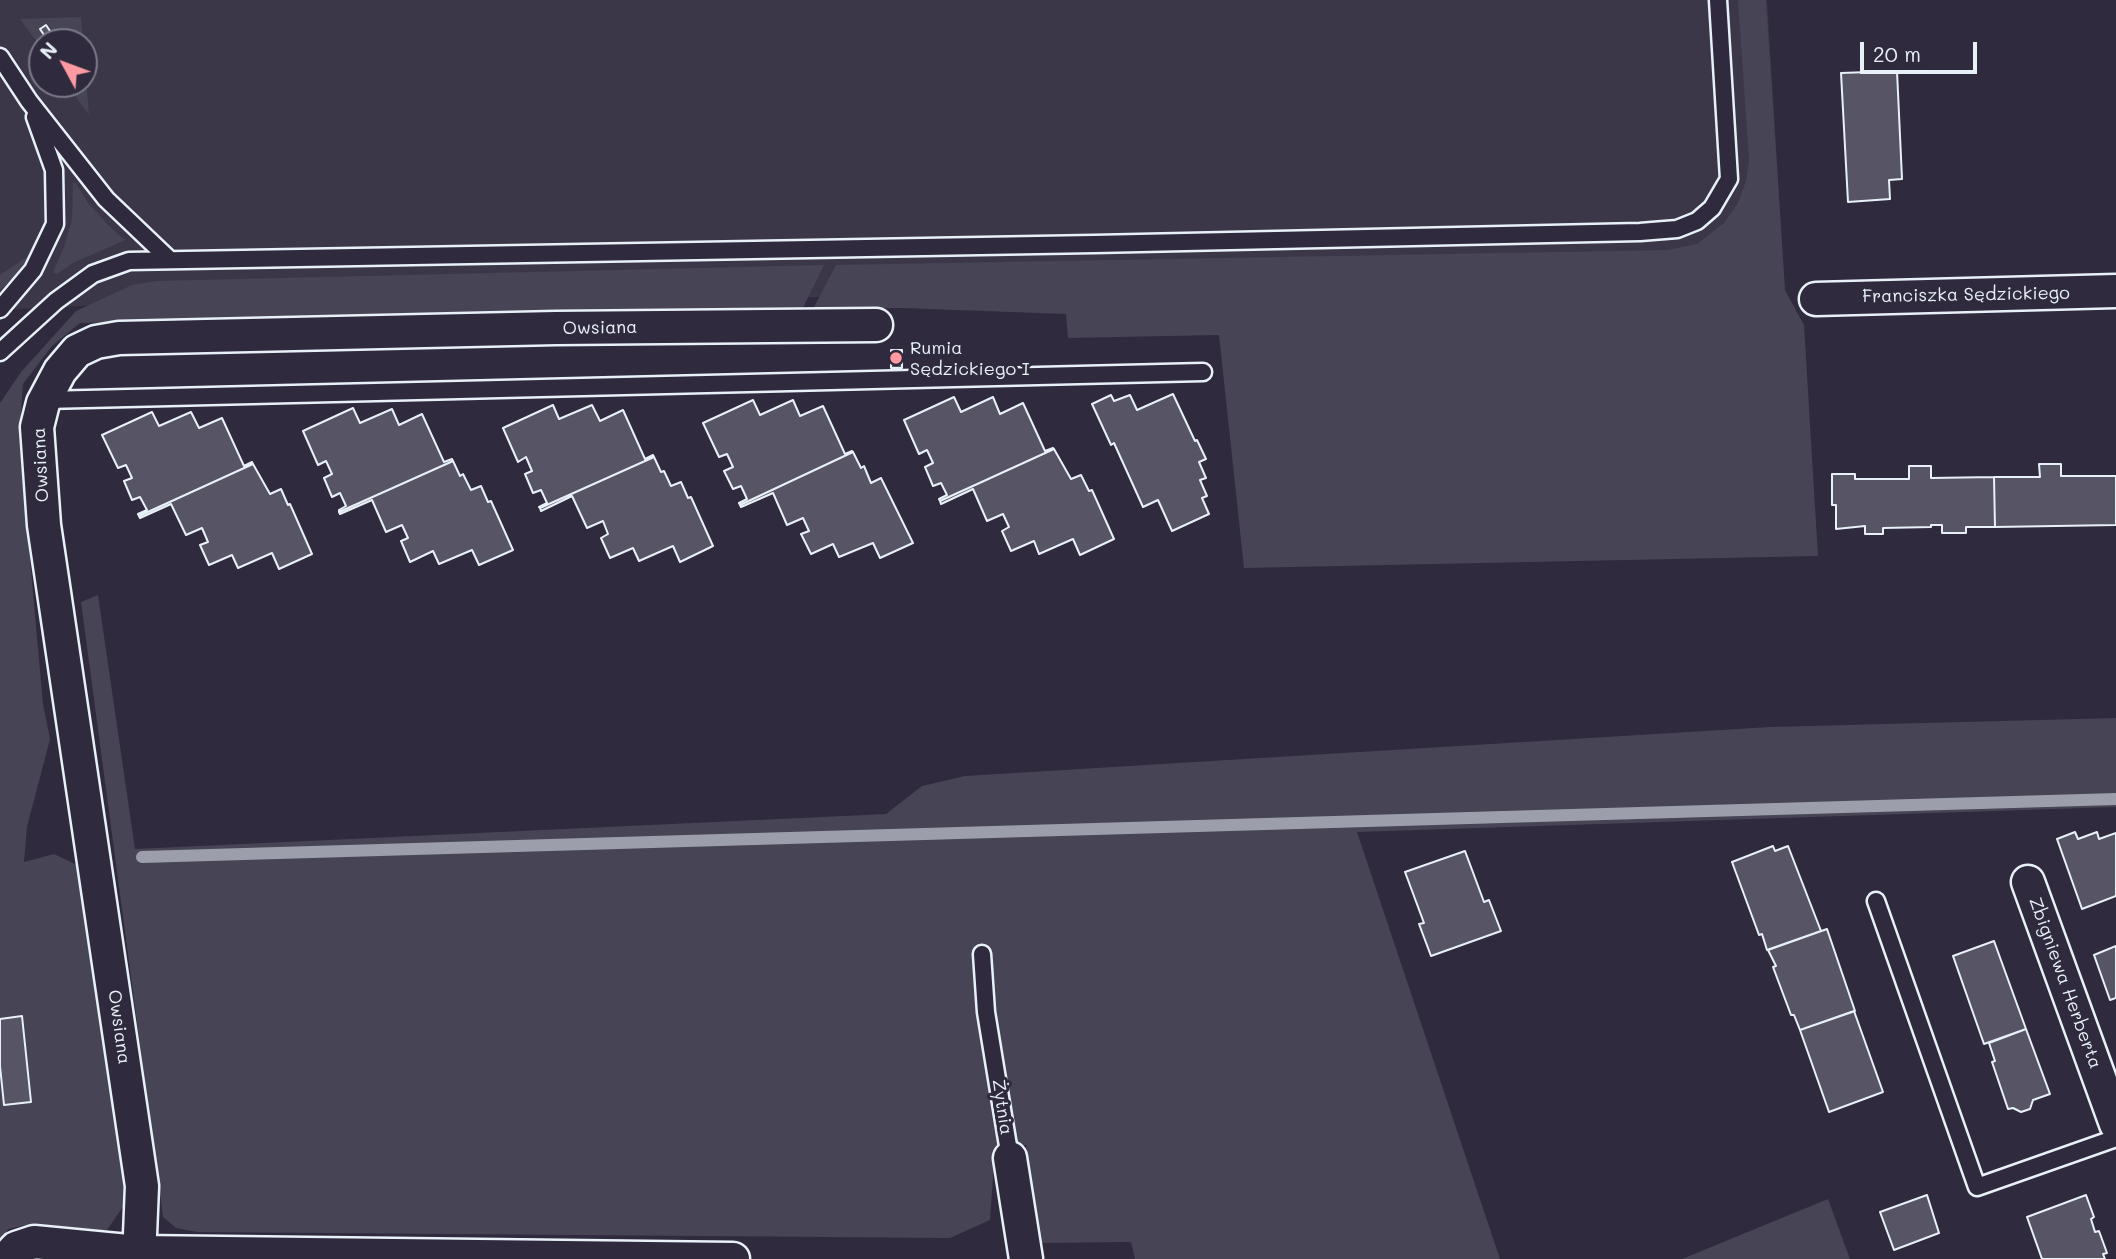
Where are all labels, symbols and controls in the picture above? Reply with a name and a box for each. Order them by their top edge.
north arrow [28,28,98,98]
scale bar [1864,28,1981,72]
text: N [34,37,62,64]
text: 20 m [1873,40,1921,67]
street label: Franciszka Sędzickiego [1862,282,2070,308]
street label: Owsiana [562,317,638,339]
place label: Rumia Sędzickiego I [910,337,1030,380]
marker: Rumia Sędzickiego I [888,350,904,366]
street label: Owsiana [28,427,54,503]
street label: Zbigniewa Herberta [2024,894,2106,1072]
street label: Owsiana [103,988,135,1066]
street label: Żytnia [987,1078,1017,1136]

